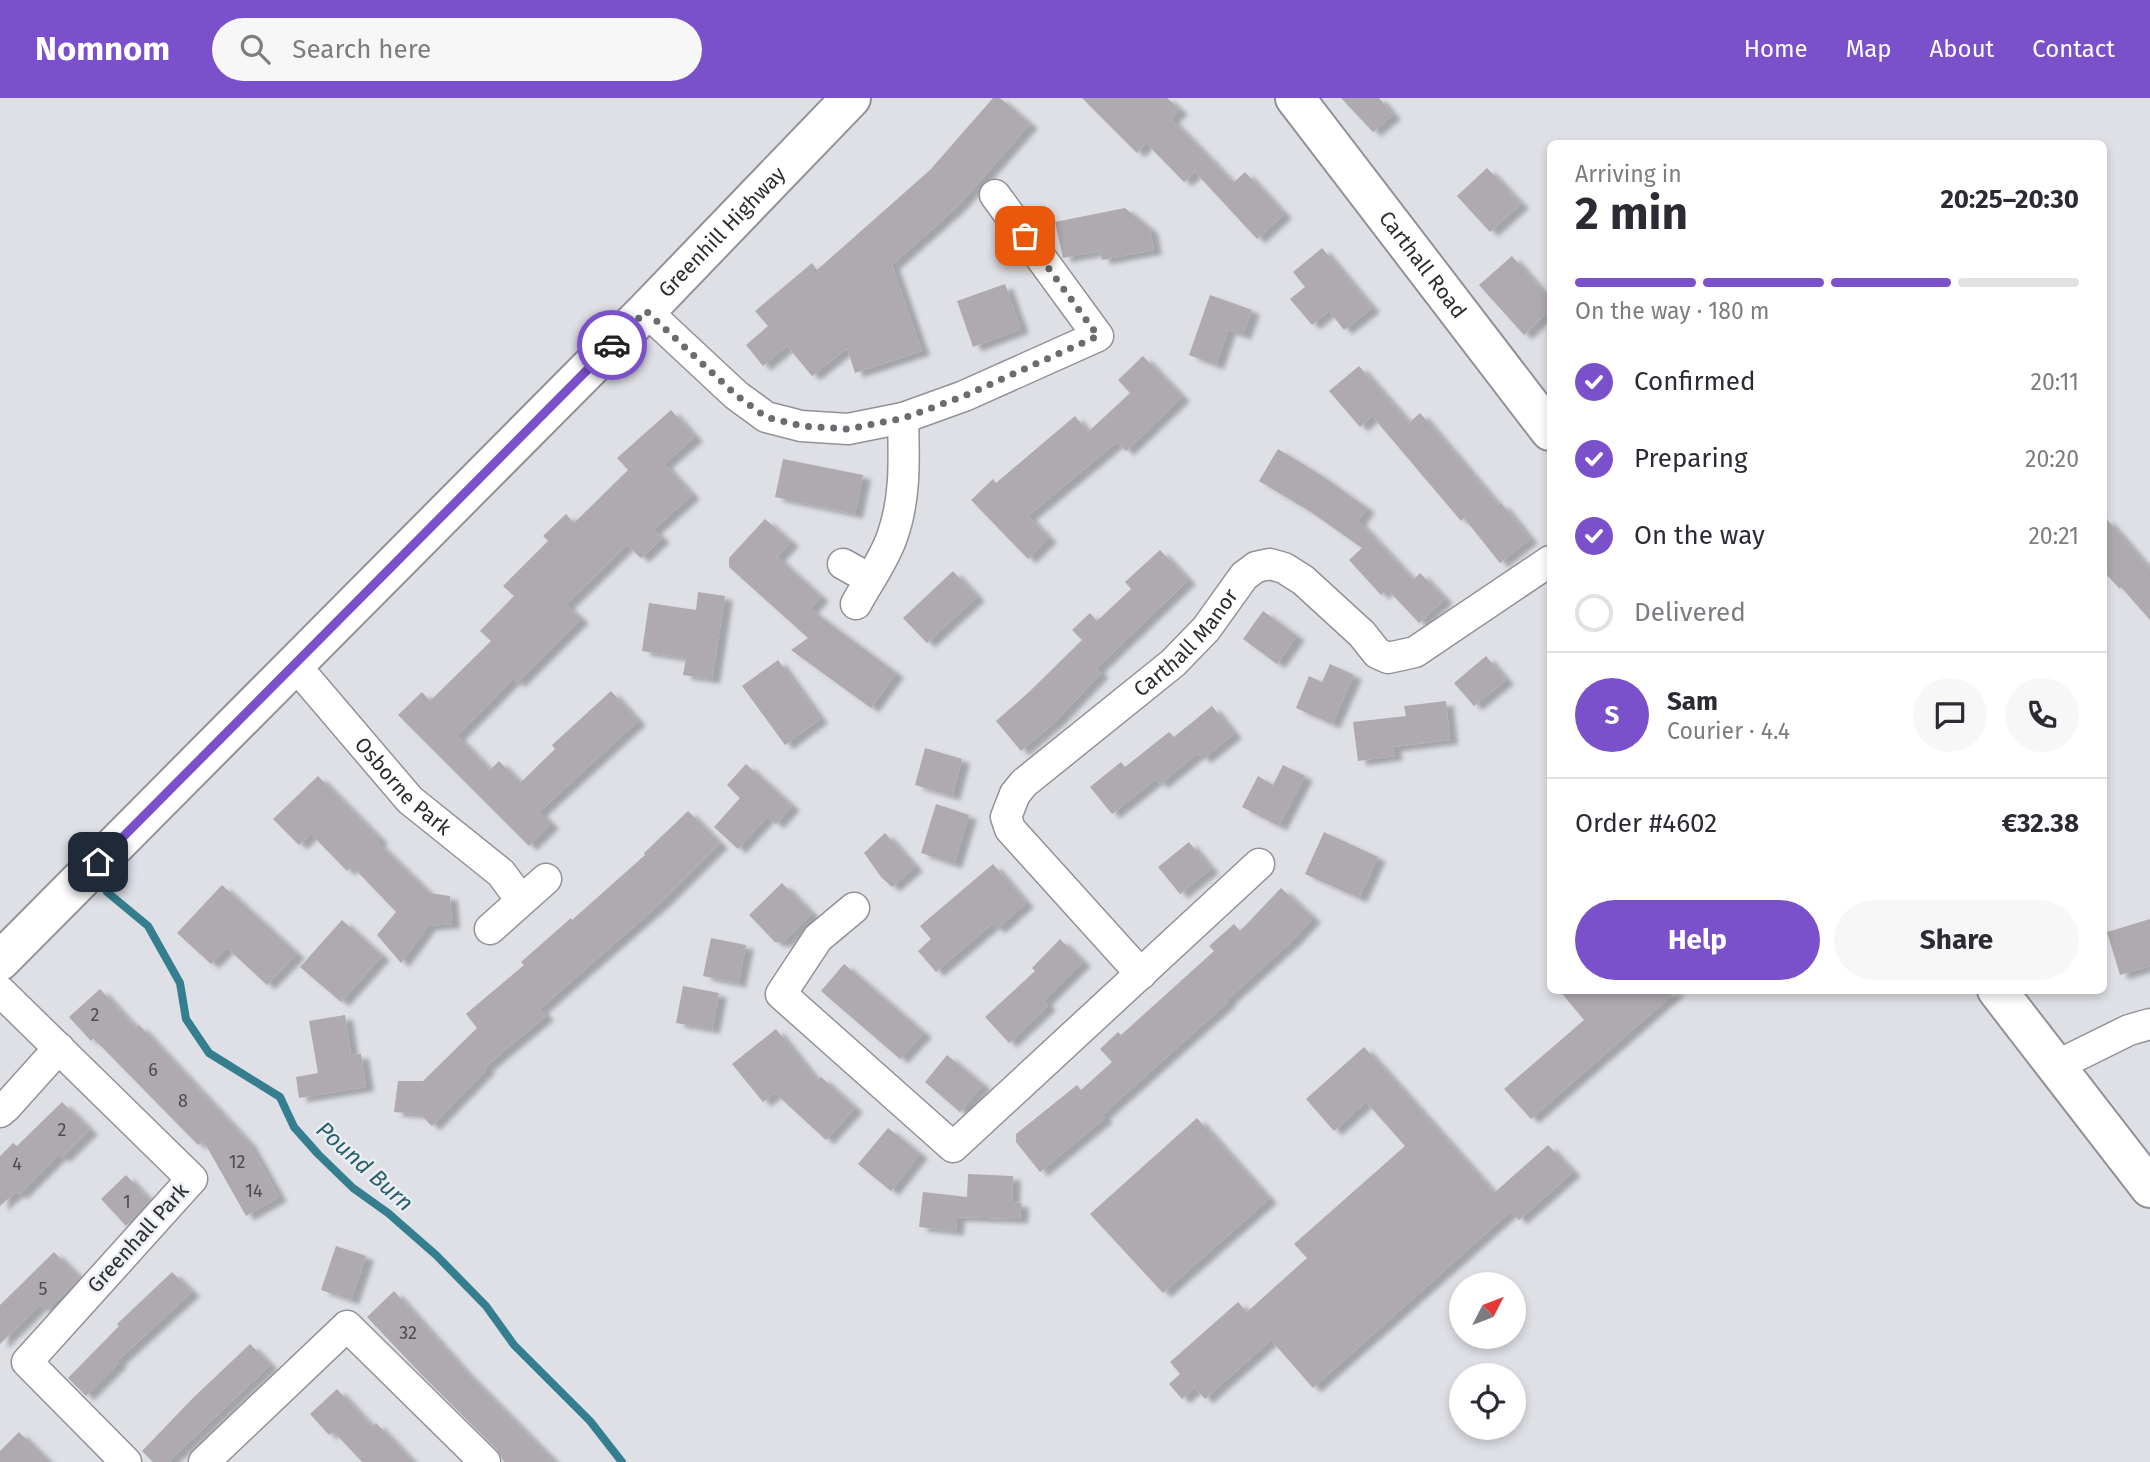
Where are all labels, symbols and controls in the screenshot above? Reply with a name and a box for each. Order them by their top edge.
search box [212,18,702,81]
text: Nomnom [35,29,170,69]
icon: search [236,30,274,68]
text: Search here [292,34,431,65]
text: Home [1744,35,1808,63]
text: Map [1846,35,1892,63]
text: About [1930,35,1994,63]
text: Contact [2032,35,2115,63]
text: Arriving in [1575,160,1682,188]
street label: Greenhill Highway [653,161,791,303]
text: 20:25–20:30 [1940,184,2079,215]
text: 2 min [1575,186,1688,241]
pin [995,206,1055,266]
street label: Carthall Road [1373,206,1472,324]
icon: bag [1006,217,1044,255]
text: On the way · 180 m [1575,297,1770,325]
courier [577,310,647,380]
icon: car [593,326,631,364]
icon: check [1575,363,1613,401]
text: Confirmed [1634,366,1755,397]
text: 20:11 [2031,368,2079,396]
icon: check [1575,440,1613,478]
text: Preparing [1634,443,1747,474]
text: 20:20 [2025,445,2079,473]
icon: check [1575,517,1613,555]
text: On the way [1634,520,1765,551]
text: 20:21 [2028,522,2079,550]
street label: Carthall Manor [1129,584,1244,702]
text: Delivered [1634,597,1746,628]
button: chat [1913,678,1987,752]
button: phone [2005,678,2079,752]
text: Sam [1667,686,1718,717]
text: S [1605,700,1619,731]
text: Courier · 4.4 [1667,717,1790,745]
street label: Osborne Park [349,732,457,841]
text: Order #4602 [1575,808,1717,839]
text: €32.38 [2002,808,2079,839]
pin [68,832,128,892]
icon: home [79,843,117,881]
button: Help [1575,900,1820,980]
button: Share [1834,900,2079,980]
house number: 2 [91,1004,100,1026]
house number: 6 [148,1059,158,1081]
house number: 8 [178,1090,188,1112]
water label: Pound Burn [311,1115,419,1217]
house number: 2 [58,1119,67,1141]
house number: 12 [229,1151,245,1173]
house number: 4 [12,1153,22,1175]
street label: Greenhall Park [82,1178,194,1298]
house number: 14 [245,1180,263,1202]
house number: 1 [123,1191,131,1213]
north arrow [1449,1272,1526,1349]
map controls [1449,1272,1526,1440]
house number: 5 [38,1278,48,1300]
house number: 32 [399,1322,417,1344]
button: locate [1449,1363,1526,1440]

